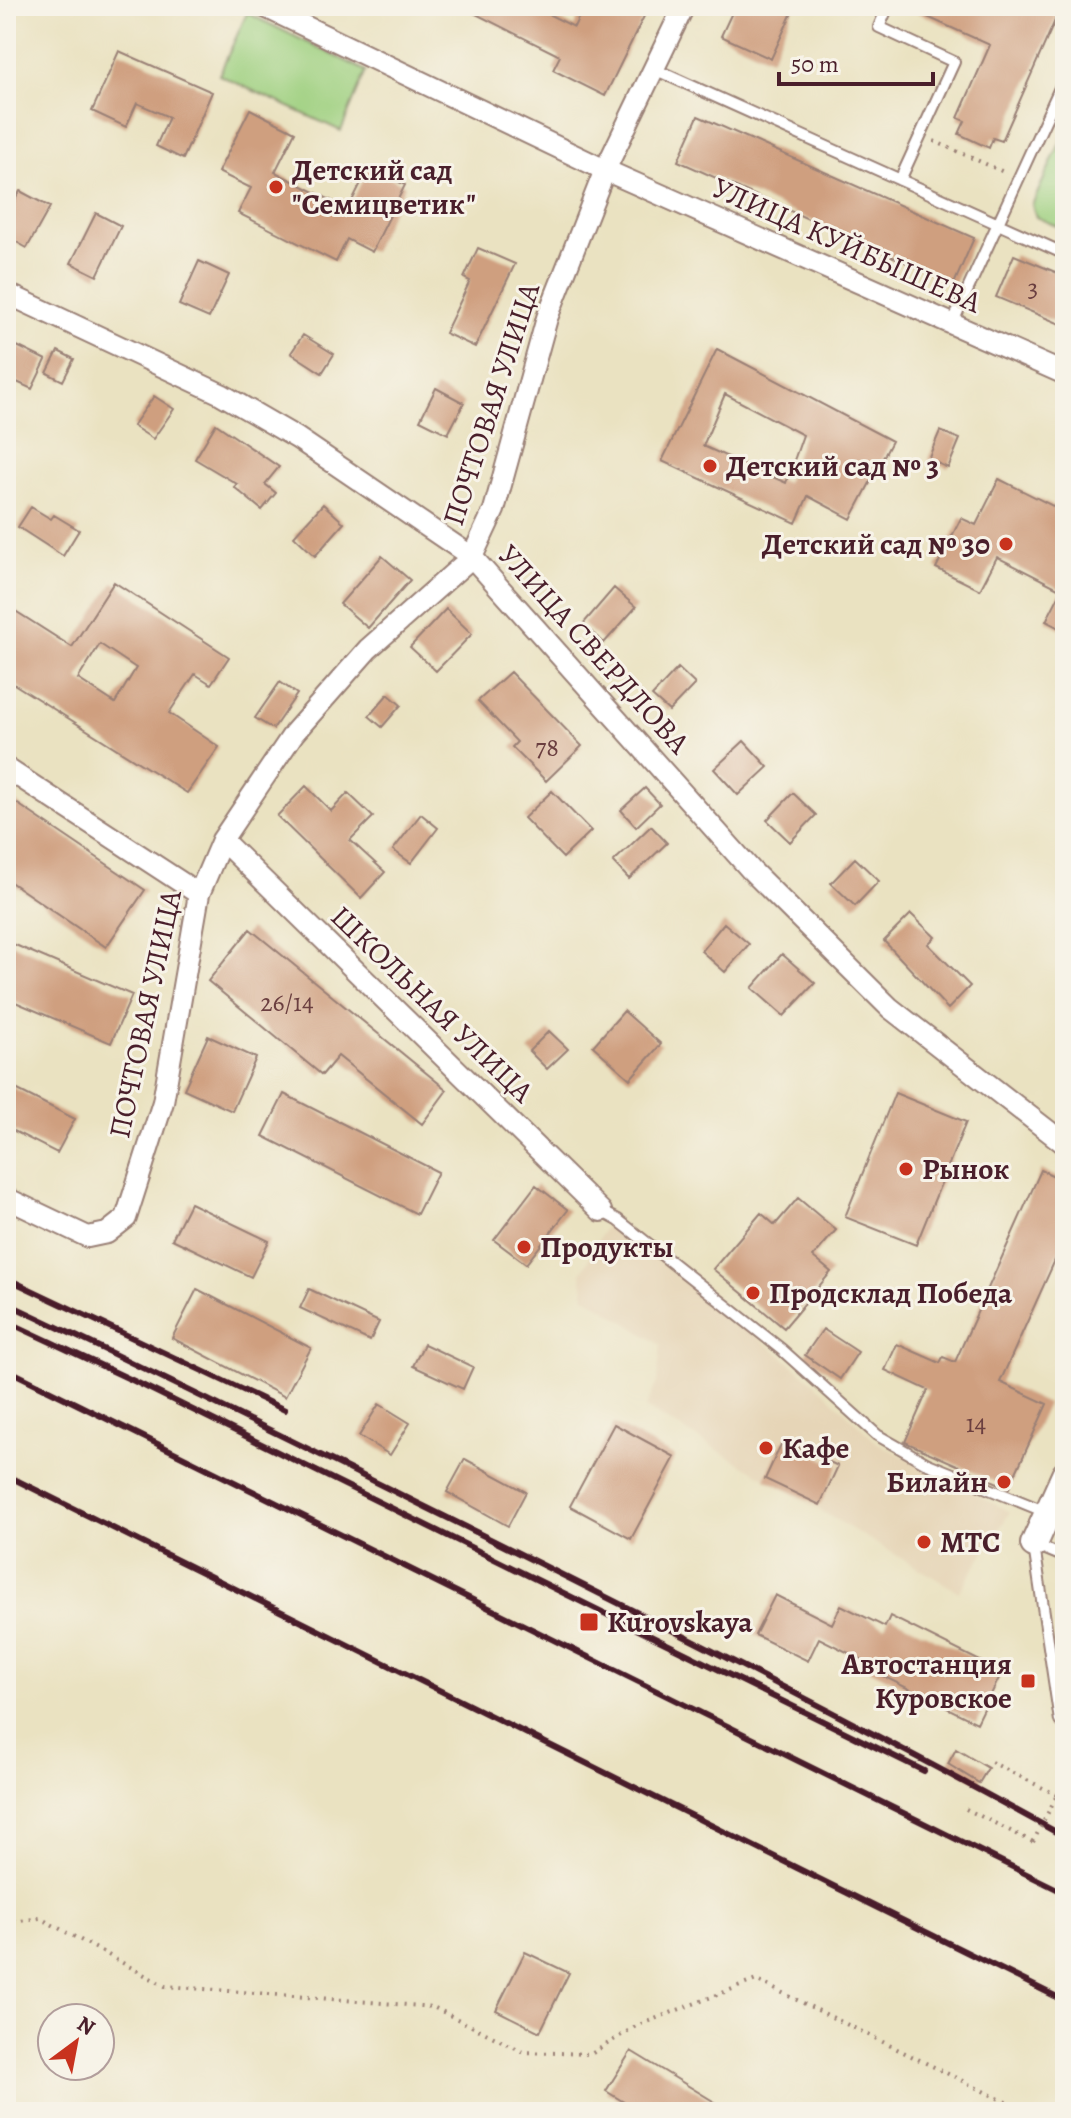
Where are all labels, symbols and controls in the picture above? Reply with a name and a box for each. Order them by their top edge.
scale bar [779,36,933,86]
text: 50 m [791,48,839,80]
place label: Детский сад "Семицветик" [292,150,476,224]
street label: УЛИЦА КУЙБЫШЕВА [706,168,988,323]
marker: Детский сад "Семицветик" [267,178,285,196]
house number: 3 [1028,270,1038,305]
street label: ПОЧТОВАЯ УЛИЦА [433,277,549,531]
place label: Детский сад № 3 [726,446,939,486]
marker: Детский сад № 3 [701,457,719,475]
place label: Детский сад № 30 [762,524,990,564]
marker: Детский сад № 30 [997,535,1015,553]
street label: УЛИЦА СВЕРДЛОВА [489,536,699,763]
house number: 78 [535,730,559,765]
street label: ПОЧТОВАЯ УЛИЦА [99,886,191,1142]
street label: ШКОЛЬНАЯ УЛИЦА [322,897,543,1112]
house number: 26/14 [260,985,314,1020]
place label: Рынок [922,1149,1009,1189]
marker: Рынок [897,1160,915,1178]
place label: Продукты [540,1227,674,1267]
marker: Продукты [515,1238,533,1256]
place label: Продсклад Победа [769,1273,1013,1313]
marker: Продсклад Победа [744,1284,762,1302]
house number: 14 [966,1406,987,1441]
place label: Кафе [782,1428,849,1468]
marker: Кафе [757,1439,775,1457]
place label: Билайн [886,1462,988,1502]
marker: Билайн [995,1473,1013,1491]
place label: МТС [940,1522,1000,1562]
marker: МТС [915,1533,933,1551]
place label: Kurovskaya [607,1602,753,1642]
marker: Kurovskaya [578,1611,600,1633]
place label: Автостанция Куровское [841,1644,1012,1718]
marker: Автостанция Куровское [1019,1672,1037,1690]
north arrow [36,2002,116,2082]
text: N [71,2009,101,2043]

